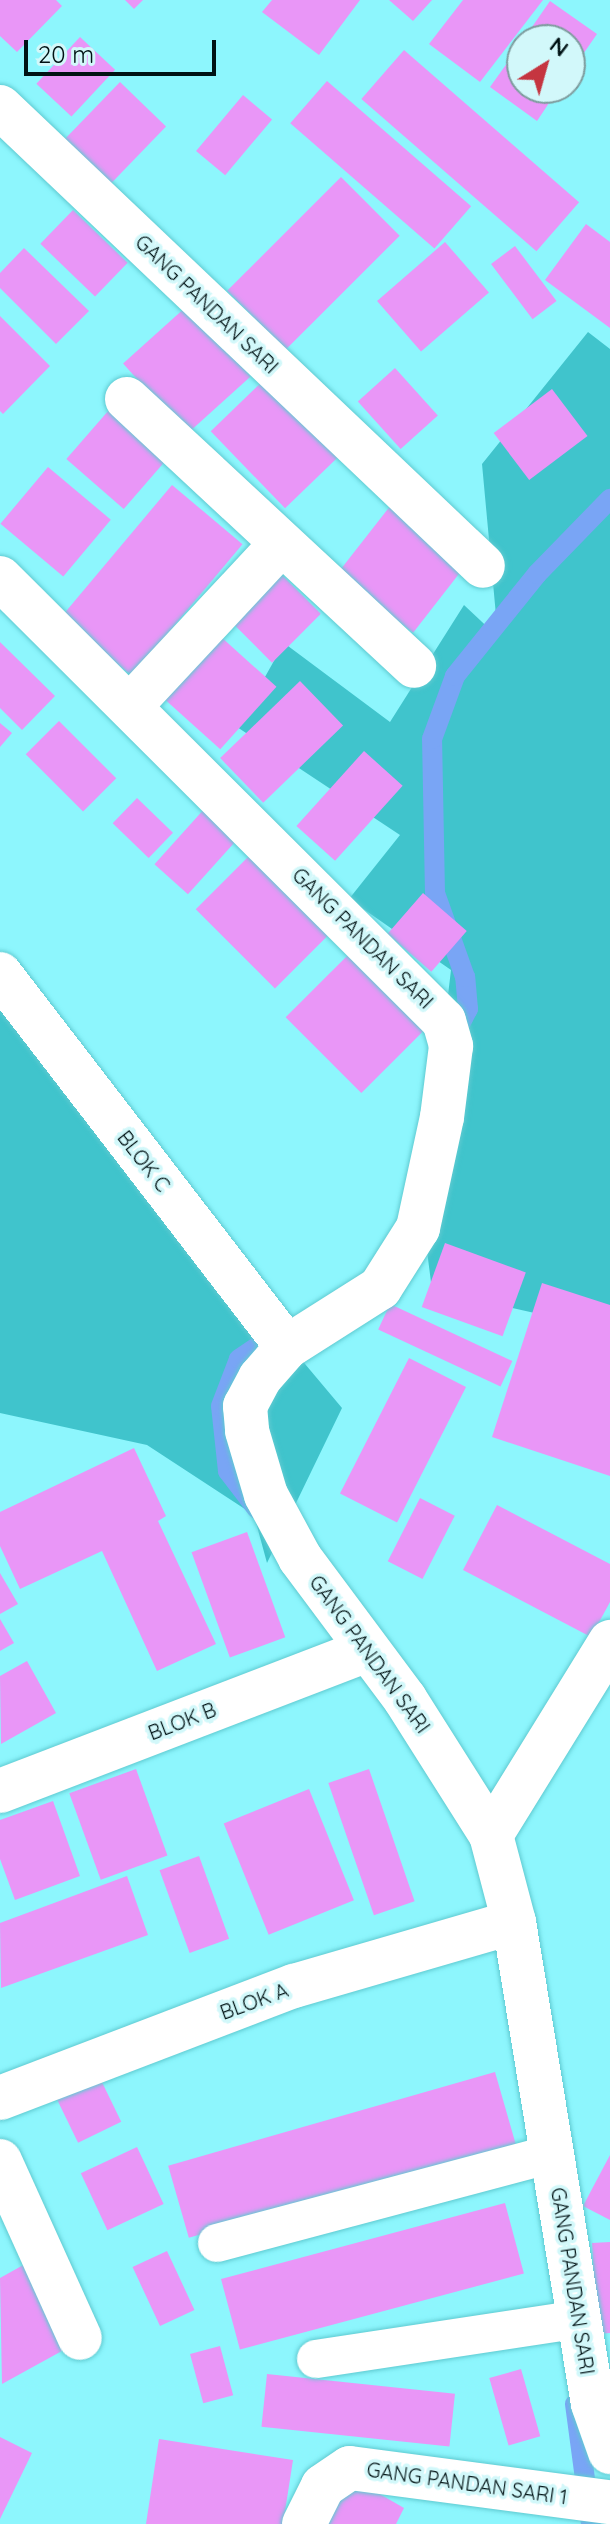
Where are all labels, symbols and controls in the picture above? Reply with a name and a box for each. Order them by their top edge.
scale bar [28,24,220,74]
north arrow [506,24,586,104]
text: N [544,30,574,62]
text: 20 m [38,39,94,69]
street label: GANG PANDAN SARI [131,230,283,378]
street label: GANG PANDAN SARI [288,863,438,1013]
street label: BLOK C [113,1126,175,1196]
street label: GANG PANDAN SARI [305,1570,435,1738]
street label: BLOK B [145,1697,219,1745]
street label: BLOK A [217,1978,291,2024]
street label: GANG PANDAN SARI [546,2186,600,2376]
street label: GANG PANDAN SARI 1 [365,2457,569,2509]

